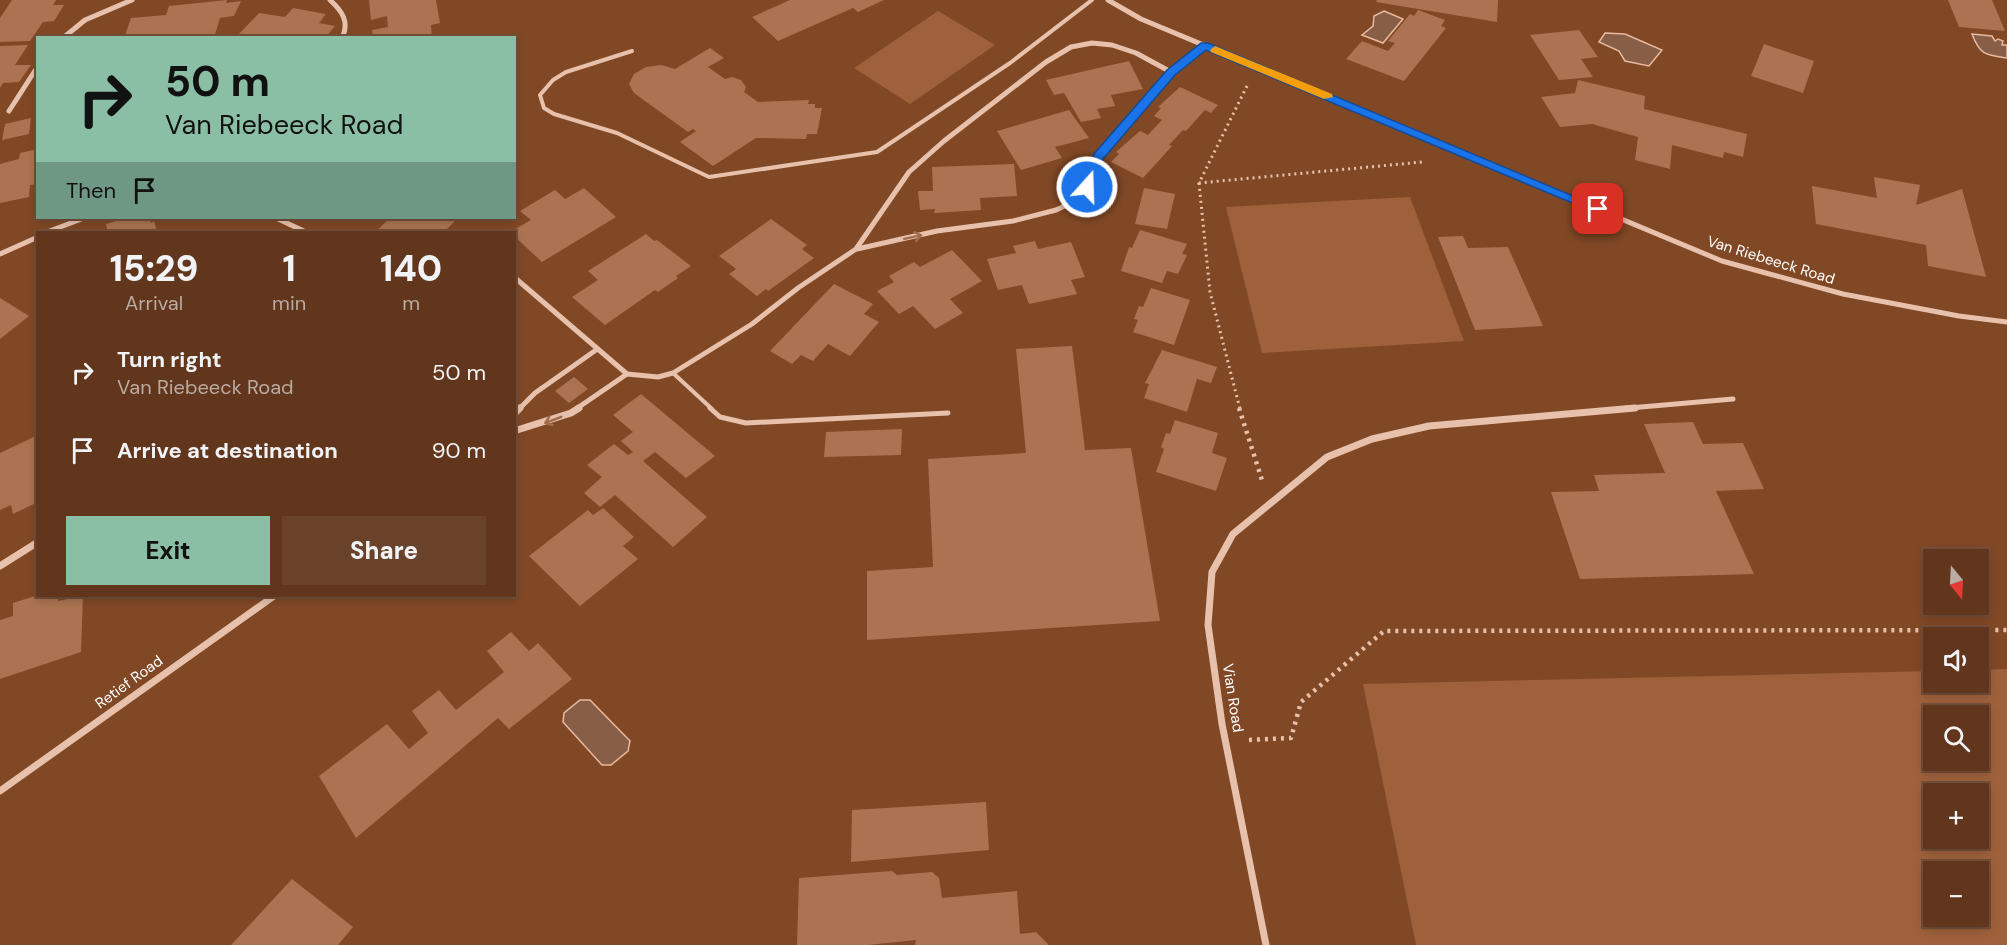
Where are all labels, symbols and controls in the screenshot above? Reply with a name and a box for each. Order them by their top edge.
text: 50 m [165,54,270,109]
icon: right [66,60,144,138]
text: Van Riebeeck Road [165,107,403,142]
position arrow [1055,155,1119,219]
icon: arrive [128,174,161,207]
text: Then [66,176,116,205]
pin [1572,183,1623,234]
icon: arrive [1581,192,1614,225]
one-way arrow [904,230,923,242]
street label: Van Riebeeck Road [1705,231,1837,289]
text: 15:29 [110,245,198,292]
text: 1 [283,245,296,292]
text: 140 [380,245,442,292]
text: Arrival [125,290,183,316]
text: min [272,290,306,316]
text: m [402,290,420,316]
text: Turn right [117,345,222,374]
icon: right [66,356,99,389]
text: 50 m [432,358,486,387]
text: Van Riebeeck Road [117,374,294,400]
one-way arrow [545,415,563,426]
icon: arrive [66,434,99,467]
text: Arrive at destination [117,436,338,465]
text: 90 m [432,436,486,465]
button: Exit [66,516,270,585]
button: Share [282,516,486,585]
north arrow [1923,549,1989,615]
map controls [1923,549,1989,927]
button: sound [1923,627,1989,693]
street label: Retief Road [91,651,167,713]
street label: Vian Road [1218,662,1248,734]
button: search [1923,705,1989,771]
button: + [1923,783,1989,849]
button: − [1923,861,1989,927]

